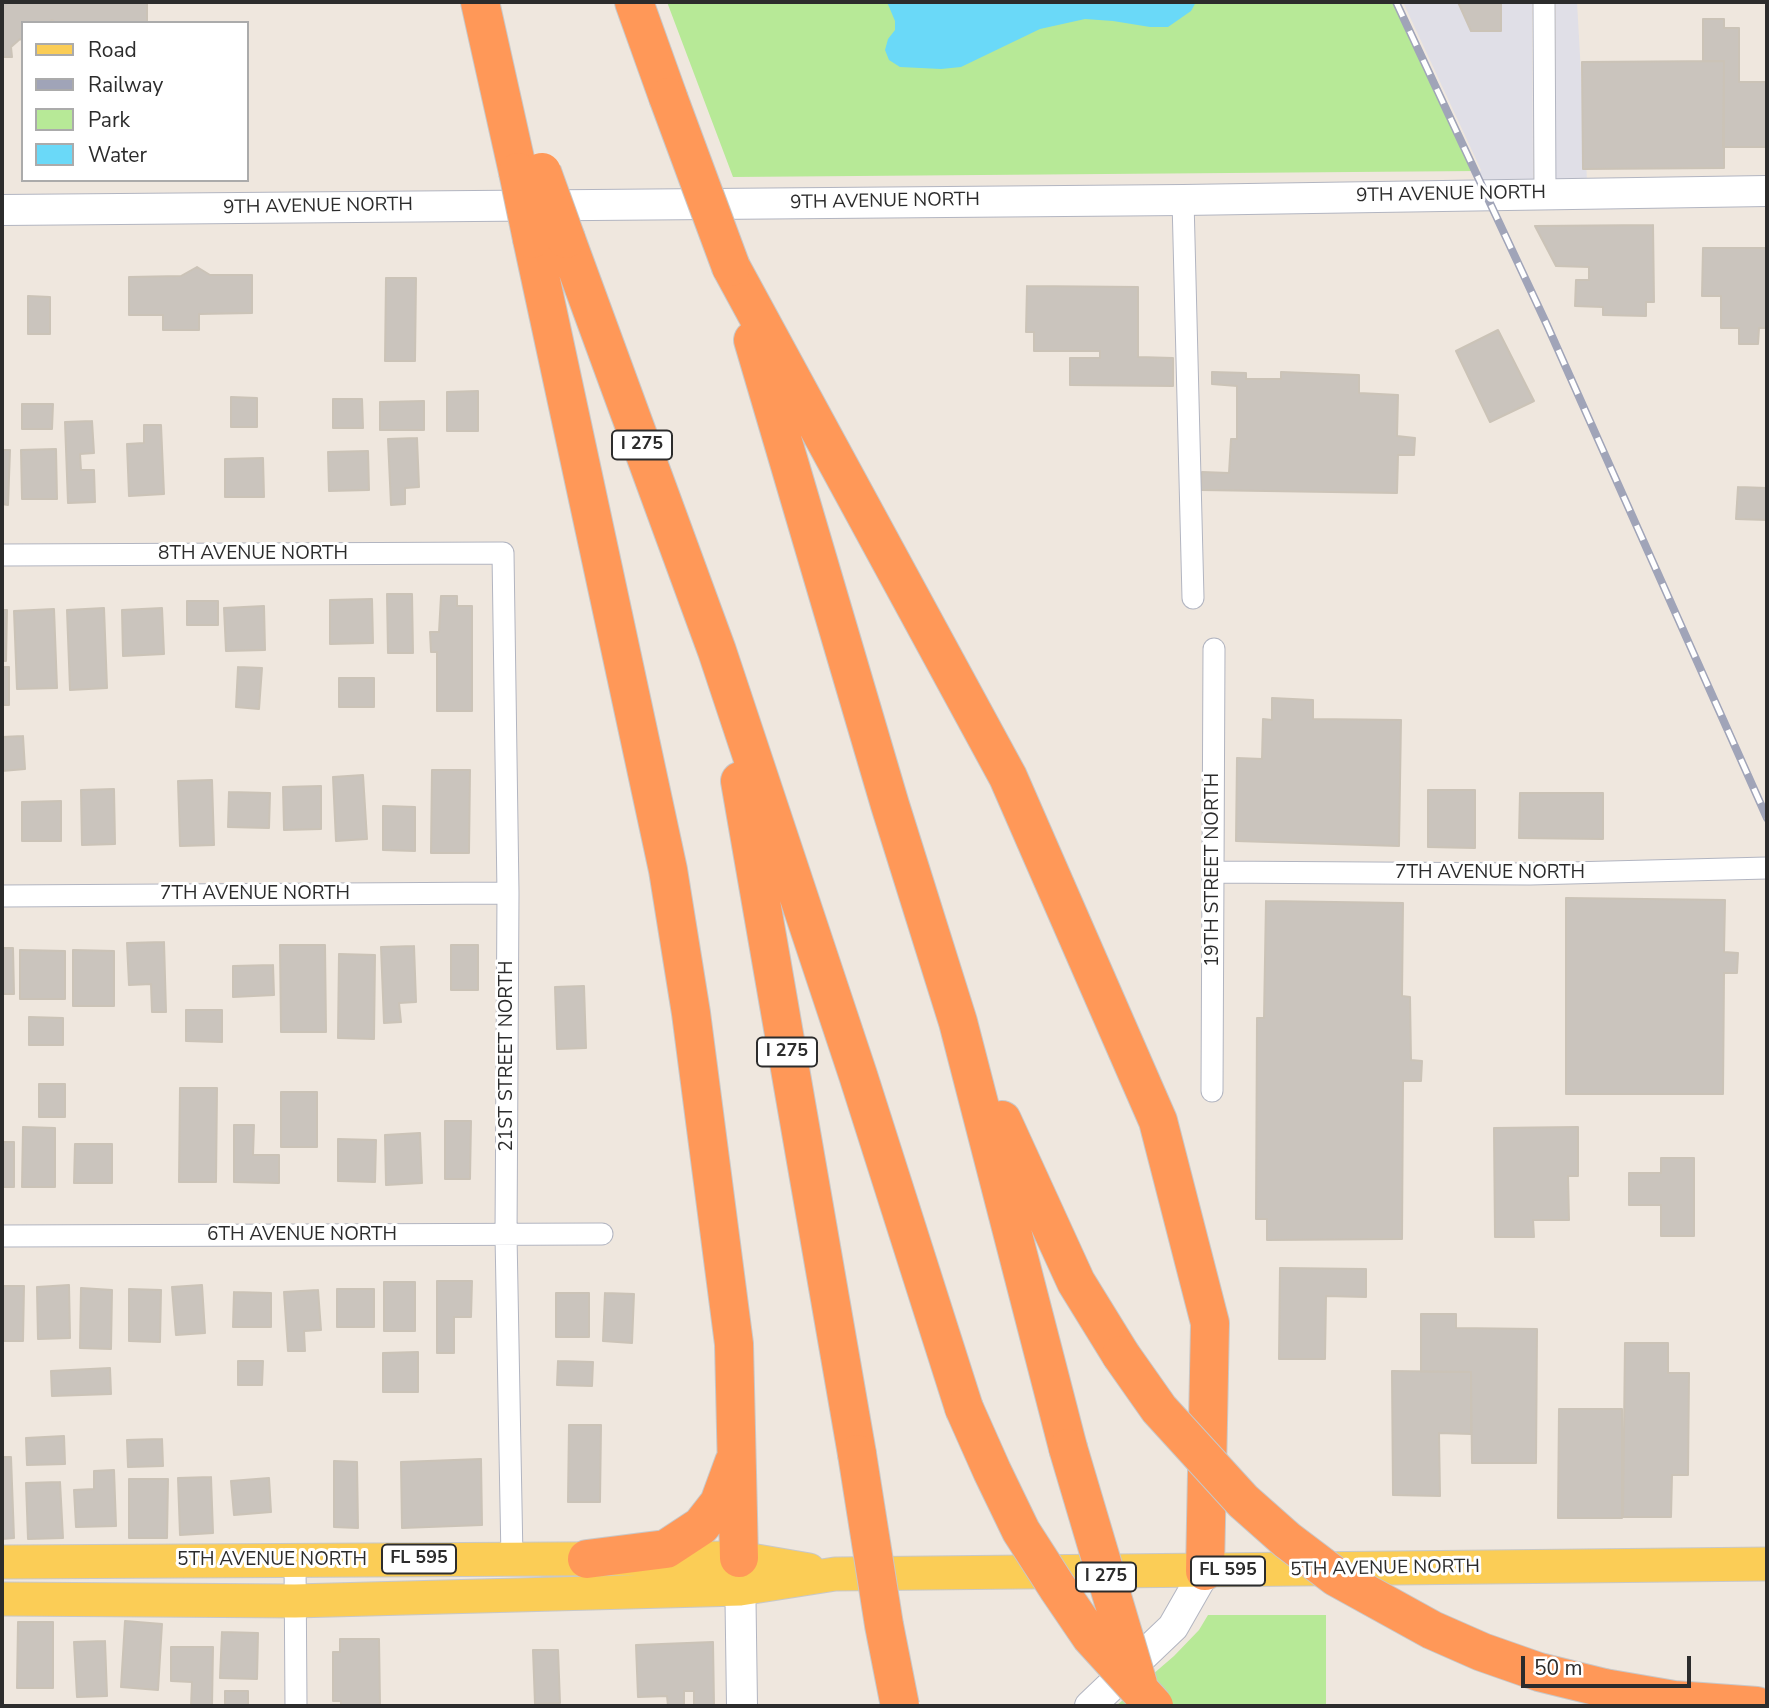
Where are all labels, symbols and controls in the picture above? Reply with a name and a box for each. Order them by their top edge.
legend [21,21,248,182]
text: Road [88,36,137,64]
text: Railway [88,71,163,99]
text: Park [88,106,130,134]
text: Water [88,141,147,169]
street label: 9TH AVENUE NORTH [1356,182,1546,208]
street label: 9TH AVENUE NORTH [790,189,980,215]
street label: 9TH AVENUE NORTH [223,194,413,220]
road number: I 275 [612,430,672,460]
street label: 8TH AVENUE NORTH [158,543,348,565]
street label: 19TH STREET NORTH [1202,773,1224,967]
street label: 7TH AVENUE NORTH [1395,862,1585,884]
street label: 7TH AVENUE NORTH [160,883,350,905]
street label: 21ST STREET NORTH [496,960,518,1152]
road number: I 275 [757,1037,817,1066]
street label: 6TH AVENUE NORTH [207,1224,397,1246]
road number: FL 595 [382,1544,456,1574]
street label: 5TH AVENUE NORTH [177,1549,367,1571]
road number: FL 595 [1191,1556,1265,1586]
street label: 5TH AVENUE NORTH [1290,1556,1480,1582]
road number: I 275 [1076,1562,1136,1592]
scale bar [1524,1642,1694,1686]
text: 50 m [1534,1654,1583,1682]

